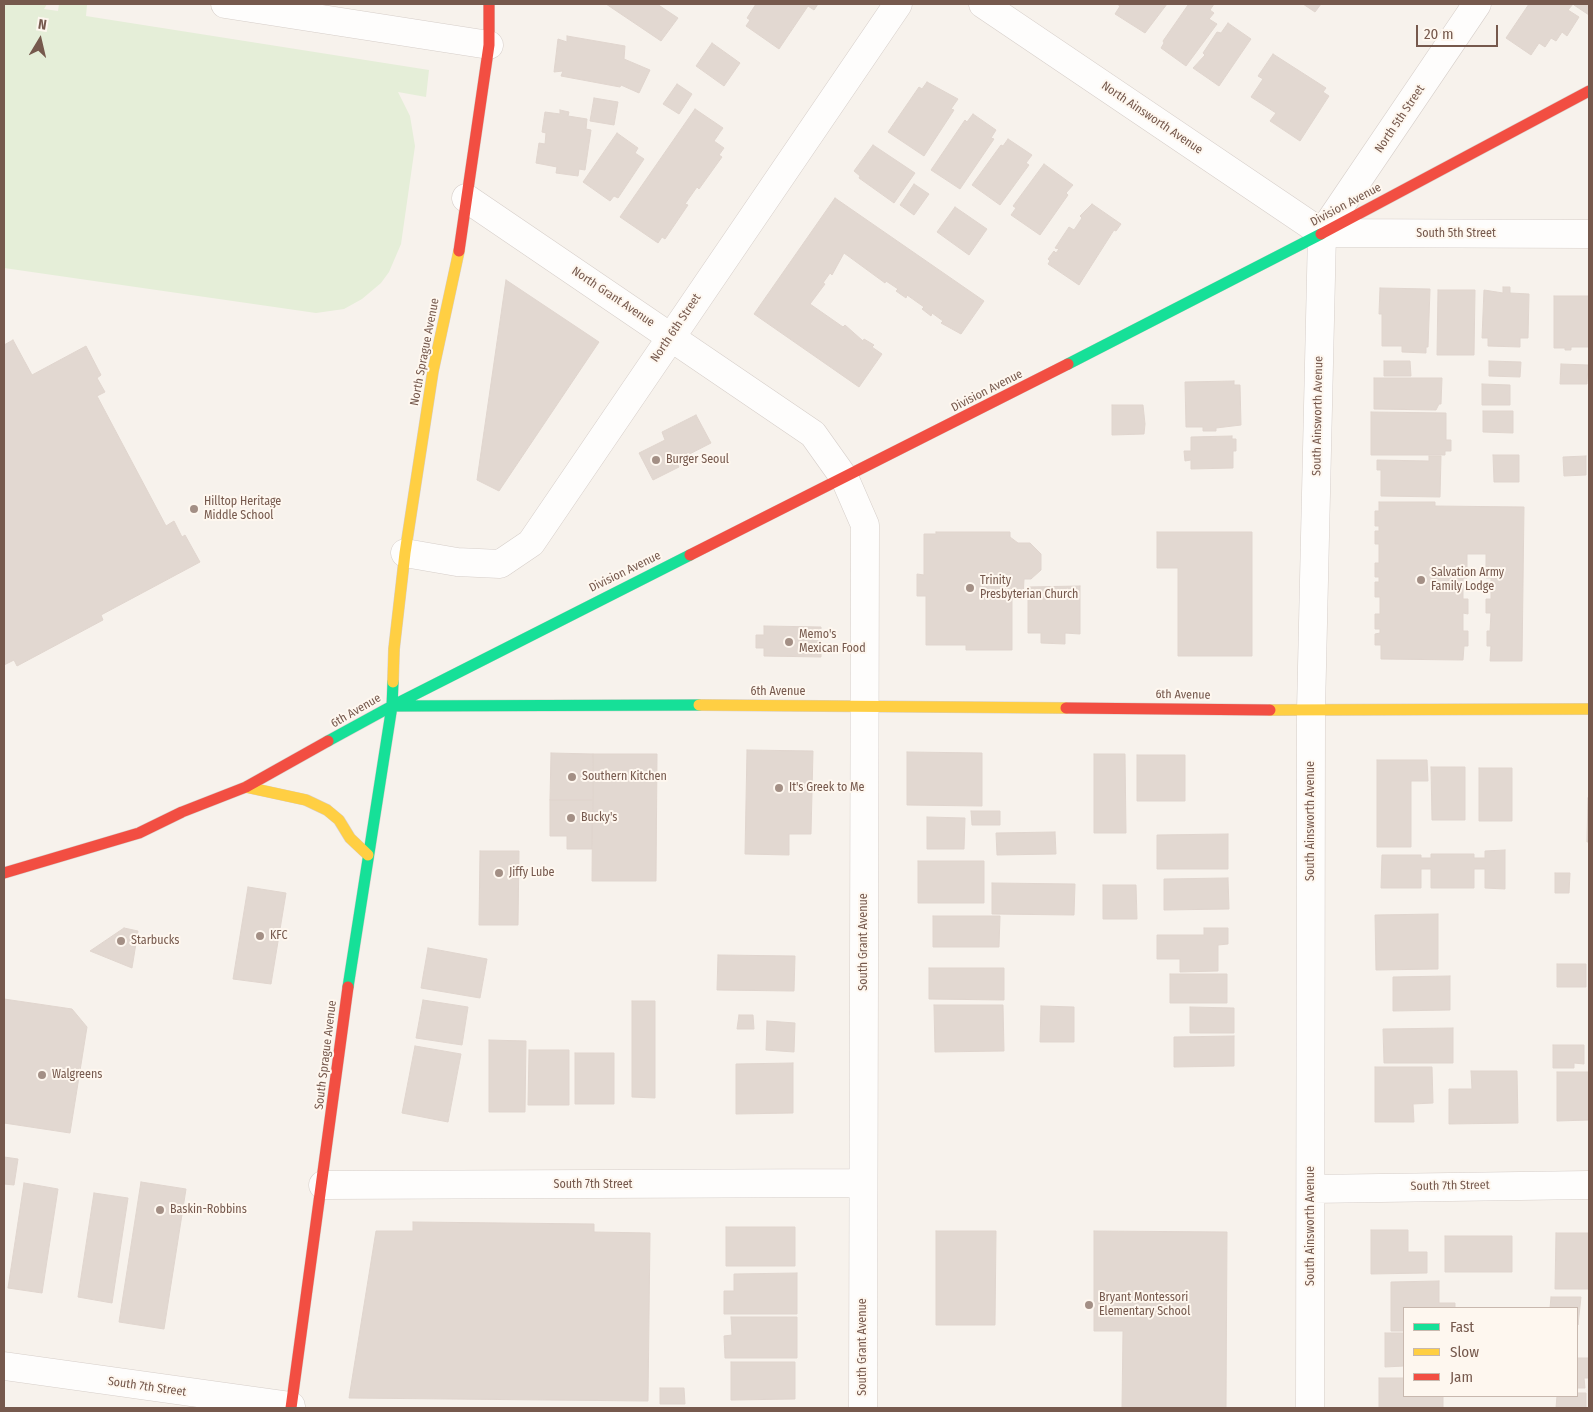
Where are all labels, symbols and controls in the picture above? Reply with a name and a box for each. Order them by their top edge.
north arrow [15,15,65,65]
scale bar [1418,15,1500,47]
text: N [37,16,48,34]
text: 20 m [1424,25,1454,43]
street label: North Ainsworth Avenue [1099,79,1205,157]
street label: North 5th Street [1372,82,1428,156]
street label: Division Avenue [1308,180,1384,230]
street label: South 5th Street [1416,227,1496,241]
street label: North Grant Avenue [569,264,657,330]
street label: North 6th Street [648,291,704,365]
street label: North Sprague Avenue [407,297,443,407]
street label: South Ainsworth Avenue [1310,356,1326,476]
street label: Division Avenue [949,367,1025,415]
place label: Burger Seoul [666,453,729,467]
marker: Burger Seoul [650,454,662,466]
place label: Hilltop Heritage Middle School [204,495,281,523]
marker: Hilltop Heritage Middle School [188,503,200,515]
street label: Division Avenue [587,548,663,596]
place label: Salvation Army Family Lodge [1431,566,1504,594]
place label: Trinity Presbyterian Church [980,574,1078,602]
marker: Salvation Army Family Lodge [1415,574,1427,586]
marker: Trinity Presbyterian Church [964,582,976,594]
place label: Memo's Mexican Food [799,628,866,656]
marker: Memo's Mexican Food [783,636,795,648]
street label: 6th Avenue [750,685,806,699]
street label: 6th Avenue [1155,687,1211,703]
street label: 6th Avenue [329,691,383,731]
street label: South Ainsworth Avenue [1304,761,1318,881]
place label: Southern Kitchen [582,770,667,784]
marker: Southern Kitchen [566,771,578,783]
place label: It's Greek to Me [789,781,864,795]
marker: It's Greek to Me [773,782,785,794]
place label: Bucky's [581,811,617,825]
marker: Bucky's [565,812,577,824]
place label: Jiffy Lube [509,866,555,880]
marker: Jiffy Lube [493,867,505,879]
street label: South Grant Avenue [857,893,871,991]
place label: KFC [270,929,287,943]
marker: KFC [254,930,266,942]
place label: Starbucks [131,934,179,948]
marker: Starbucks [115,935,127,947]
street label: South Sprague Avenue [312,999,340,1111]
place label: Walgreens [52,1068,102,1082]
marker: Walgreens [36,1069,48,1081]
street label: South Ainsworth Avenue [1304,1166,1318,1286]
street label: South 7th Street [553,1178,633,1192]
street label: South 7th Street [1410,1178,1490,1194]
place label: Baskin-Robbins [170,1203,247,1217]
marker: Baskin-Robbins [154,1204,166,1216]
place label: Bryant Montessori Elementary School [1099,1291,1190,1319]
street label: South Grant Avenue [856,1298,870,1396]
marker: Bryant Montessori Elementary School [1083,1299,1095,1311]
legend [1403,1307,1578,1397]
text: Fast [1450,1318,1474,1336]
text: Slow [1450,1343,1479,1361]
text: Jam [1450,1368,1473,1386]
street label: South 7th Street [107,1374,187,1400]

